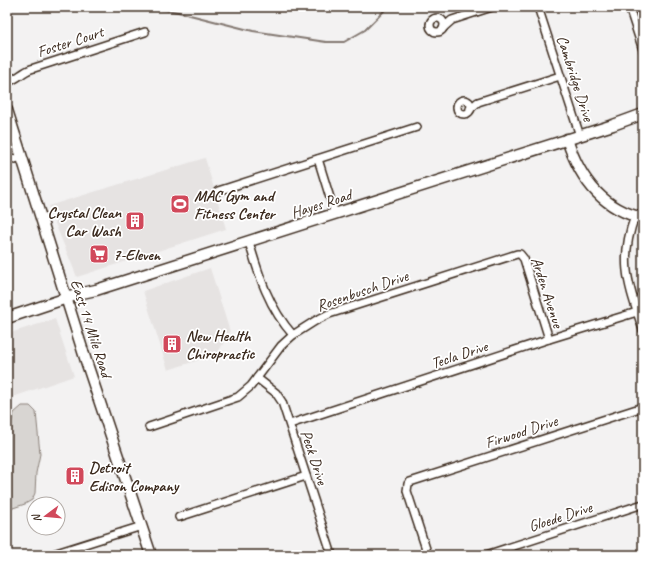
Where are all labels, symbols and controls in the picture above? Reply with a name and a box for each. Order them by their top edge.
street label: Foster Court [35,21,108,62]
street label: Cambridge Drive [552,33,599,125]
street label: Hayes Road [288,184,357,223]
place label: MAC Gym and Fitness Center [194,186,277,224]
sports icon: MAC Gym and Fitness Center [169,193,191,215]
place label: Crystal Clean Car Wash [48,203,122,241]
building icon: Crystal Clean Car Wash [124,210,146,232]
supermarket icon: 7-Eleven [88,243,110,265]
place label: 7-Eleven [113,245,162,265]
street label: Arden Avenue [526,254,568,332]
street label: Rosenbusch Drive [314,265,413,316]
street label: East 14 Mile Road [66,277,117,382]
place label: New Health Chiropractic [186,326,256,364]
building icon: New Health Chiropractic [161,333,183,355]
street label: Tecla Drive [429,336,492,373]
street label: Firwood Drive [483,410,562,453]
street label: Peck Drive [296,427,333,489]
place label: Detroit Edison Company [89,458,180,496]
building icon: Detroit Edison Company [64,465,86,487]
north arrow [26,496,66,536]
street label: Gloede Drive [526,497,596,537]
text: N [28,511,44,524]

